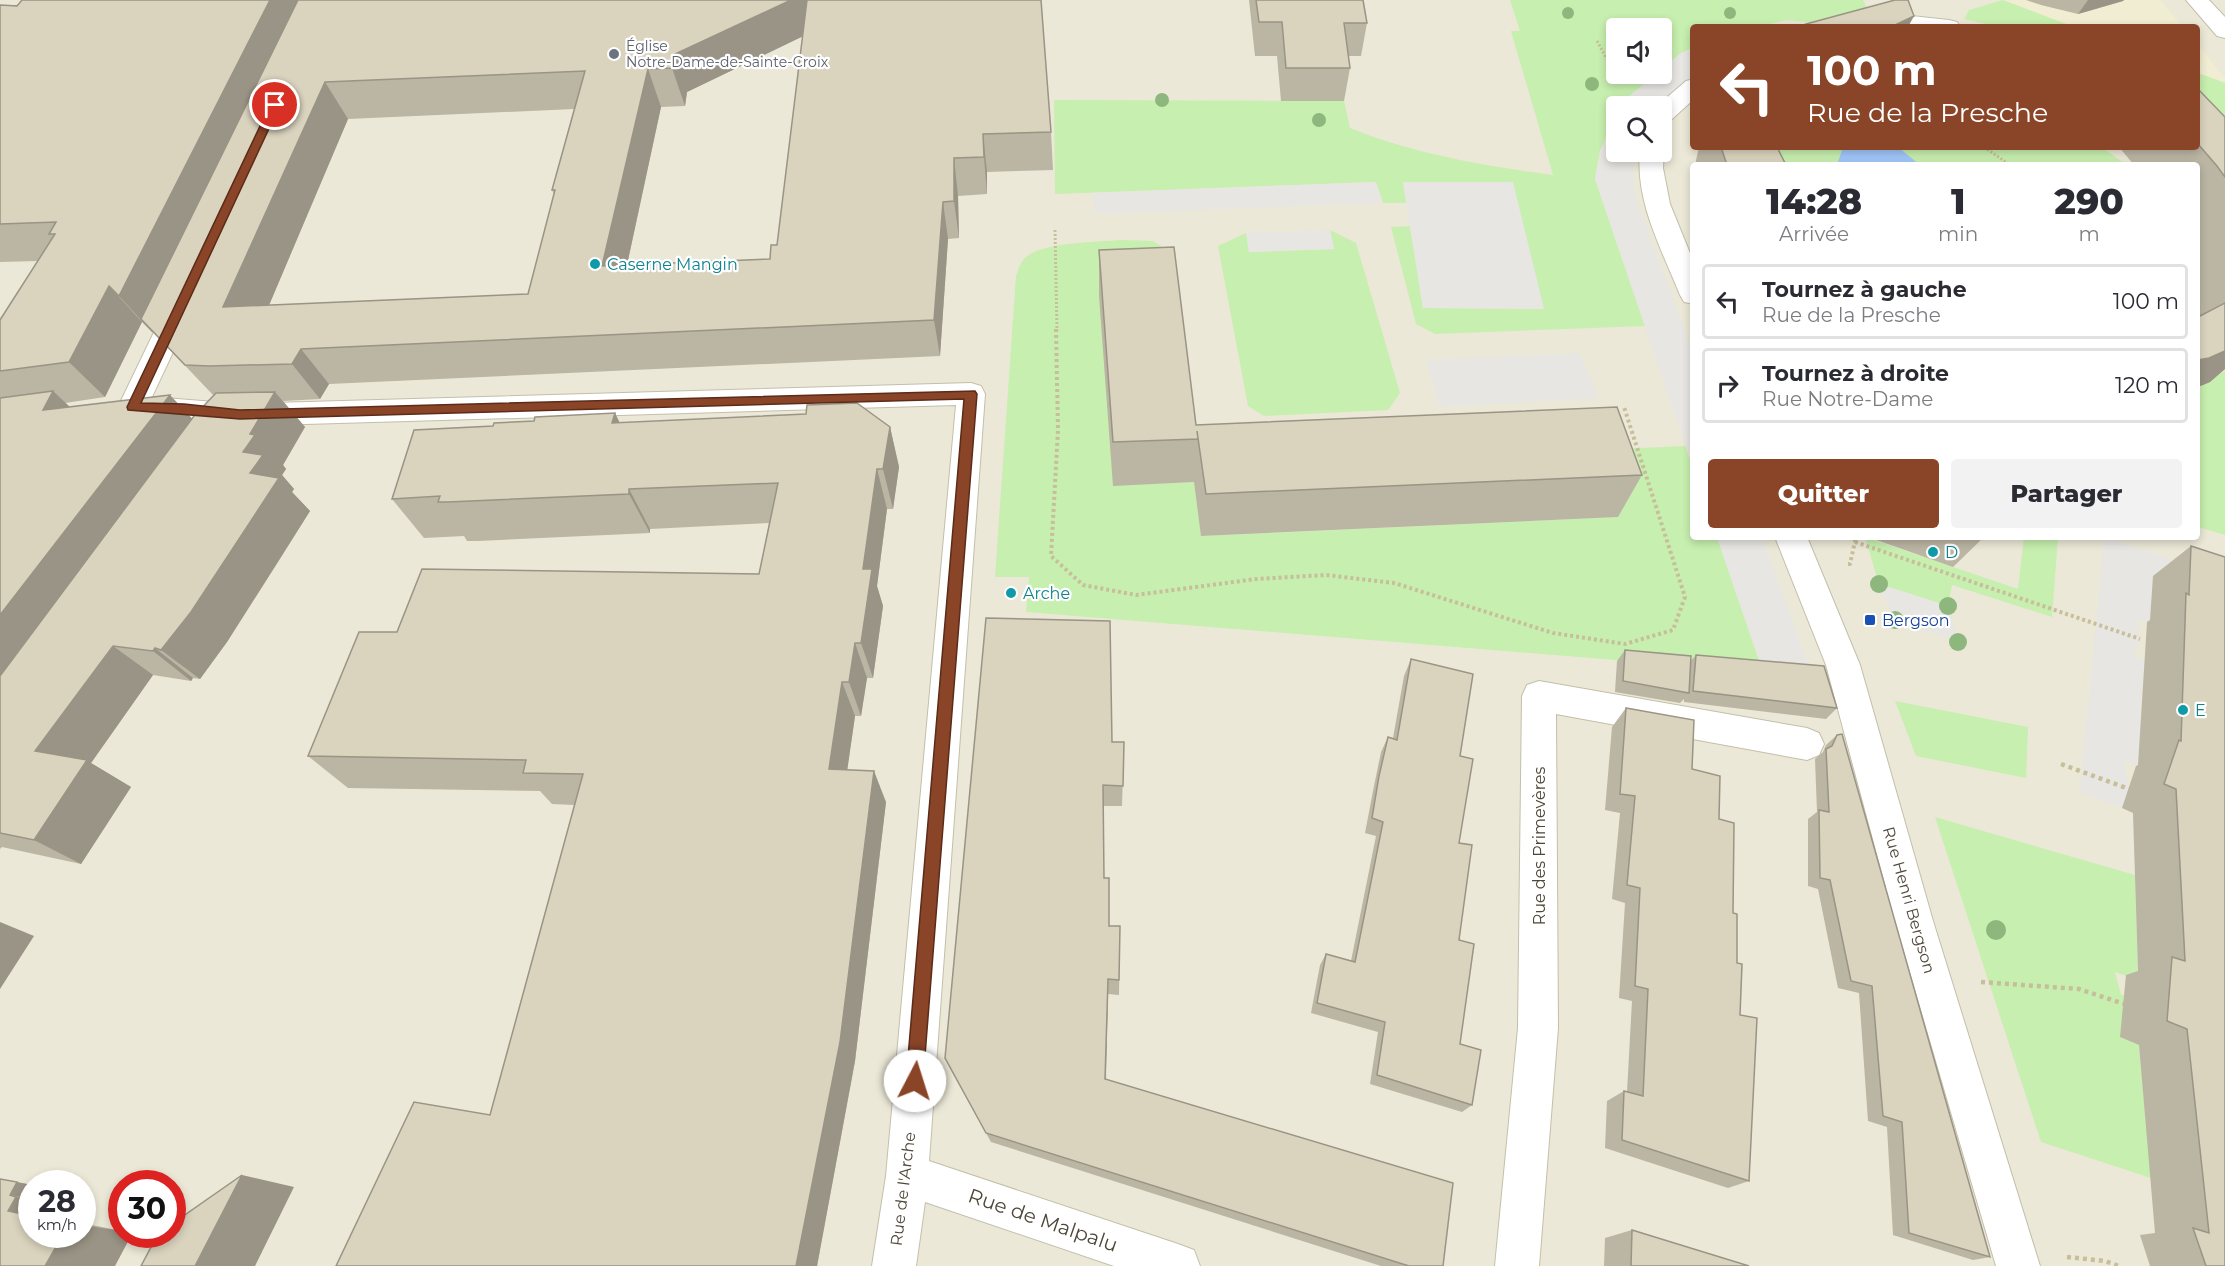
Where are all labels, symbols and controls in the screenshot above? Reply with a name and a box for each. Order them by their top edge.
map controls [1606,18,1672,162]
button: sound [1606,18,1672,84]
place label: Église Notre-Dame-de-Sainte-Croix [626,37,829,71]
text: 100 m [1807,44,1936,96]
marker: Église Notre-Dame-de-Sainte-Croix [607,47,621,61]
icon: left [1708,48,1786,126]
pin [249,79,300,130]
icon: arrive [258,88,291,121]
button: search [1606,96,1672,162]
text: Rue de la Presche [1807,96,2048,129]
text: 14:28 [1766,179,1862,223]
text: 1 [1951,179,1965,223]
text: 290 [2054,179,2124,223]
text: Arrivée [1779,222,1849,246]
text: min [1938,222,1978,246]
text: m [2078,222,2100,246]
place label: Caserne Mangin [607,255,738,274]
marker: Caserne Mangin [588,257,602,271]
text: Tournez à gauche [1762,276,1967,303]
icon: left [1711,285,1744,318]
text: 100 m [2113,288,2179,315]
text: Rue de la Presche [1762,303,1941,327]
text: Tournez à droite [1762,360,1949,387]
icon: right [1711,369,1744,402]
text: 120 m [2115,372,2179,399]
text: Rue Notre-Dame [1762,387,1933,411]
button: Quitter [1708,459,1939,528]
button: Partager [1951,459,2182,528]
place label: D [1945,543,1958,562]
marker: D [1926,545,1940,559]
place label: Arche [1023,584,1070,603]
marker: Arche [1004,586,1018,600]
place label: Bergson [1882,611,1950,630]
marker: Bergson [1863,613,1877,627]
place label: E [2195,701,2206,720]
marker: E [2176,703,2190,717]
street label: Rue des Primevères [1530,766,1549,925]
street label: Rue Henri Bergson [1879,824,1939,976]
position arrow [883,1049,947,1113]
street label: Rue de l'Arche [887,1131,919,1247]
speed limit sign: 30 [108,1170,186,1248]
text: 28 [38,1183,76,1220]
street label: Rue de Malpalu [965,1183,1121,1257]
text: km/h [37,1215,77,1234]

